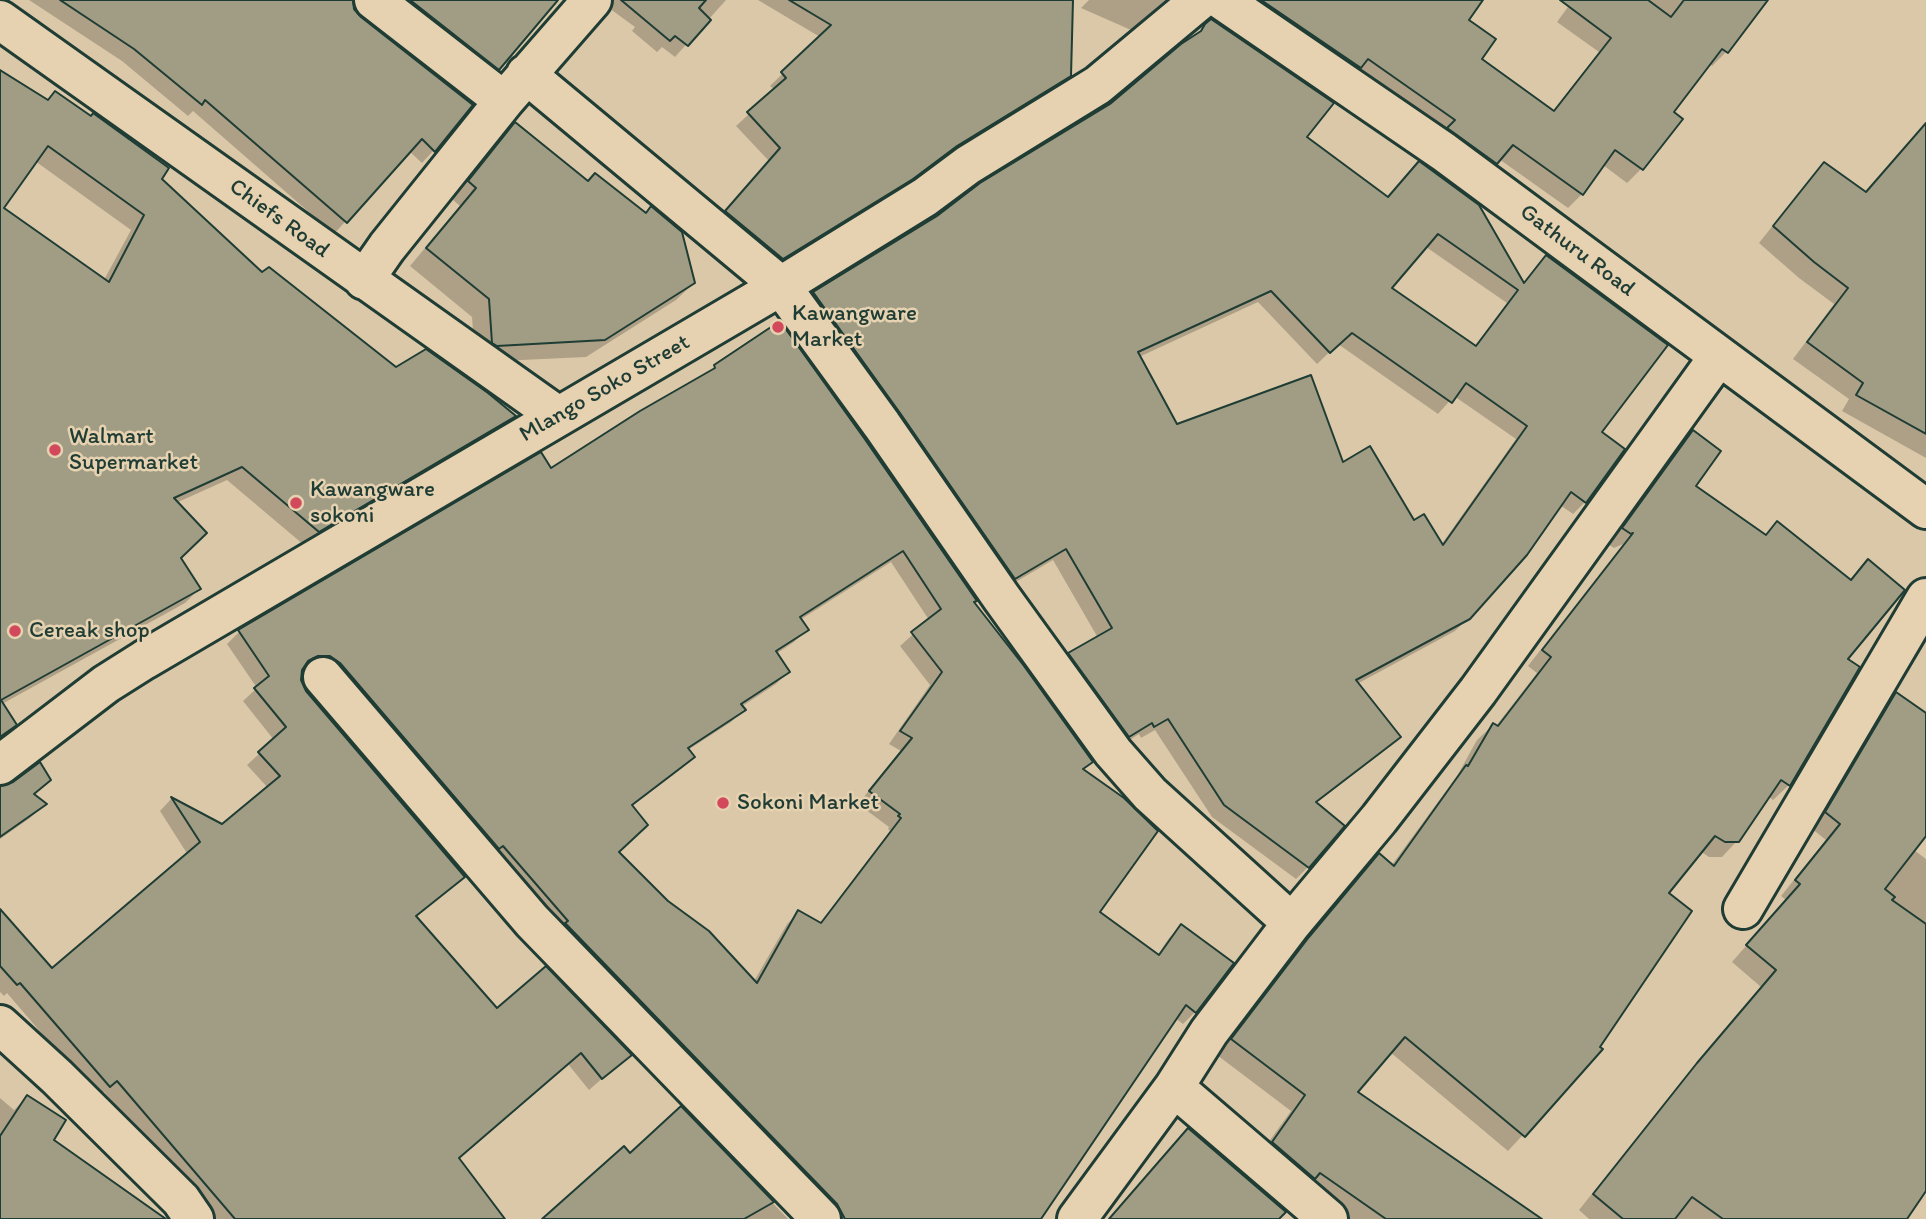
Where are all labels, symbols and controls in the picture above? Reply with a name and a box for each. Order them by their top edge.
street label: Chiefs Road [223,173,335,265]
street label: Gathuru Road [1514,199,1640,303]
place label: Kawangware Market [792,300,917,354]
marker: Kawangware Market [770,319,786,335]
street label: Mlango Soko Street [515,329,695,449]
place label: Walmart Supermarket [69,423,198,477]
marker: Walmart Supermarket [47,442,63,458]
place label: Kawangware sokoni [310,476,435,530]
marker: Kawangware sokoni [288,495,304,511]
place label: Cereak shop [29,617,150,645]
marker: Cereak shop [7,623,23,639]
place label: Sokoni Market [737,789,879,817]
marker: Sokoni Market [715,795,731,811]

